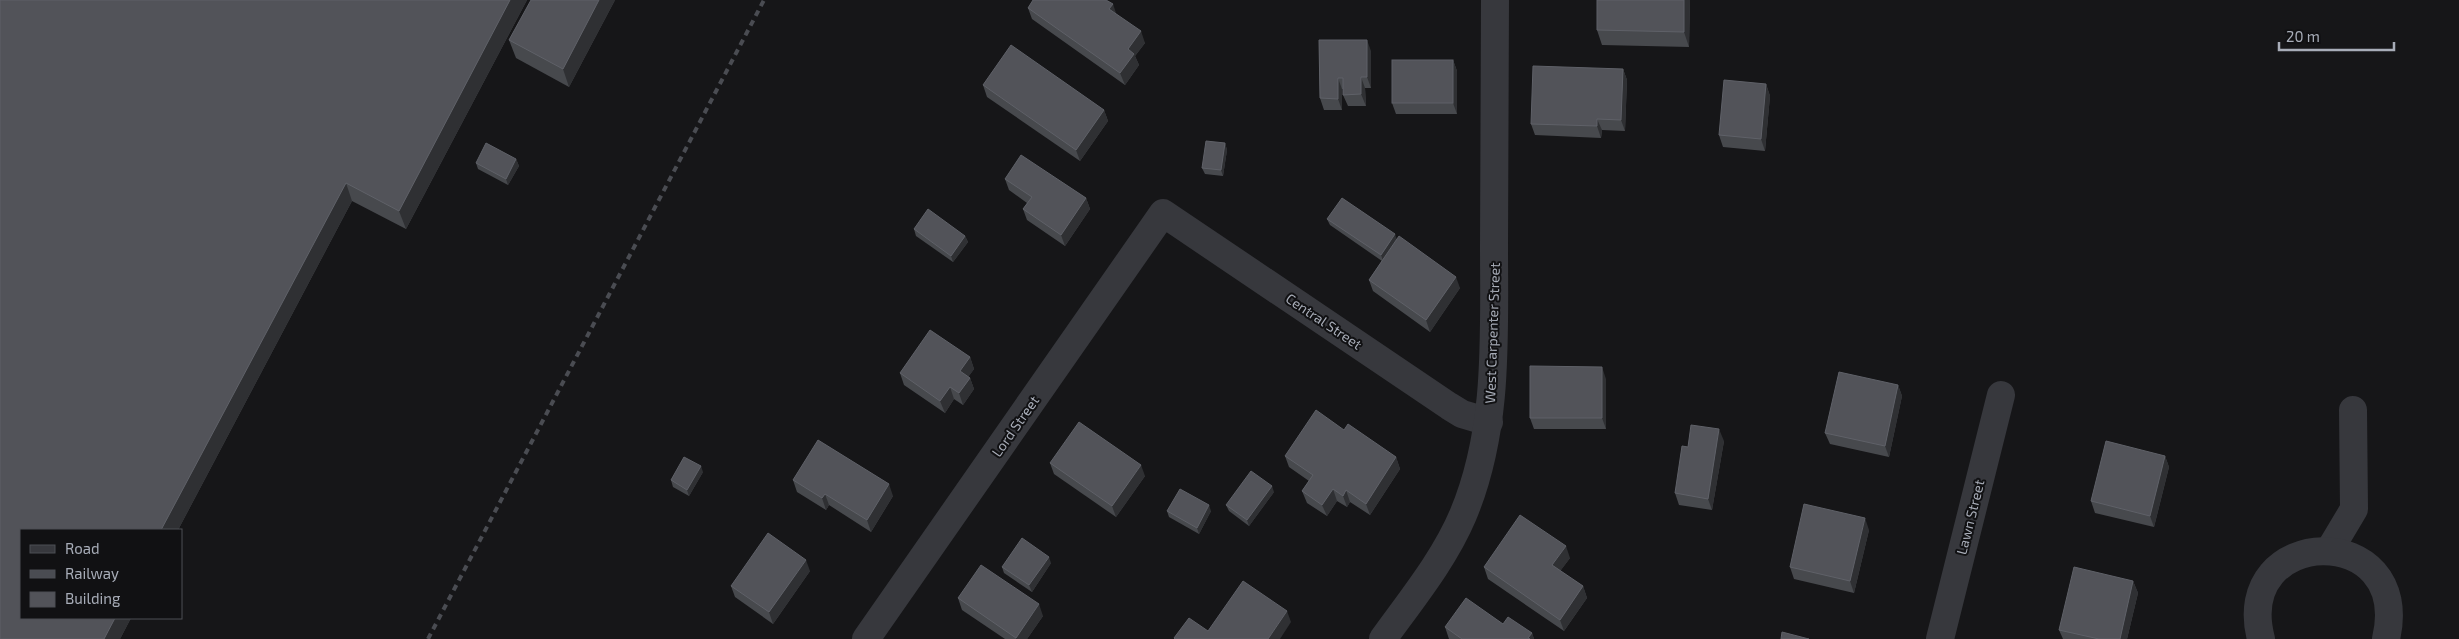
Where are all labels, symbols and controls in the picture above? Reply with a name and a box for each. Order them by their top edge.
scale bar [2279,20,2394,52]
text: 20 m [2286,27,2320,45]
street label: West Carpenter Street [1481,262,1503,404]
street label: Central Street [1283,289,1365,353]
street label: Lord Street [988,392,1042,460]
street label: Lawn Street [1952,478,1988,556]
legend [20,529,182,619]
text: Road [65,539,100,557]
text: Railway [65,564,119,582]
text: Building [65,589,121,607]

